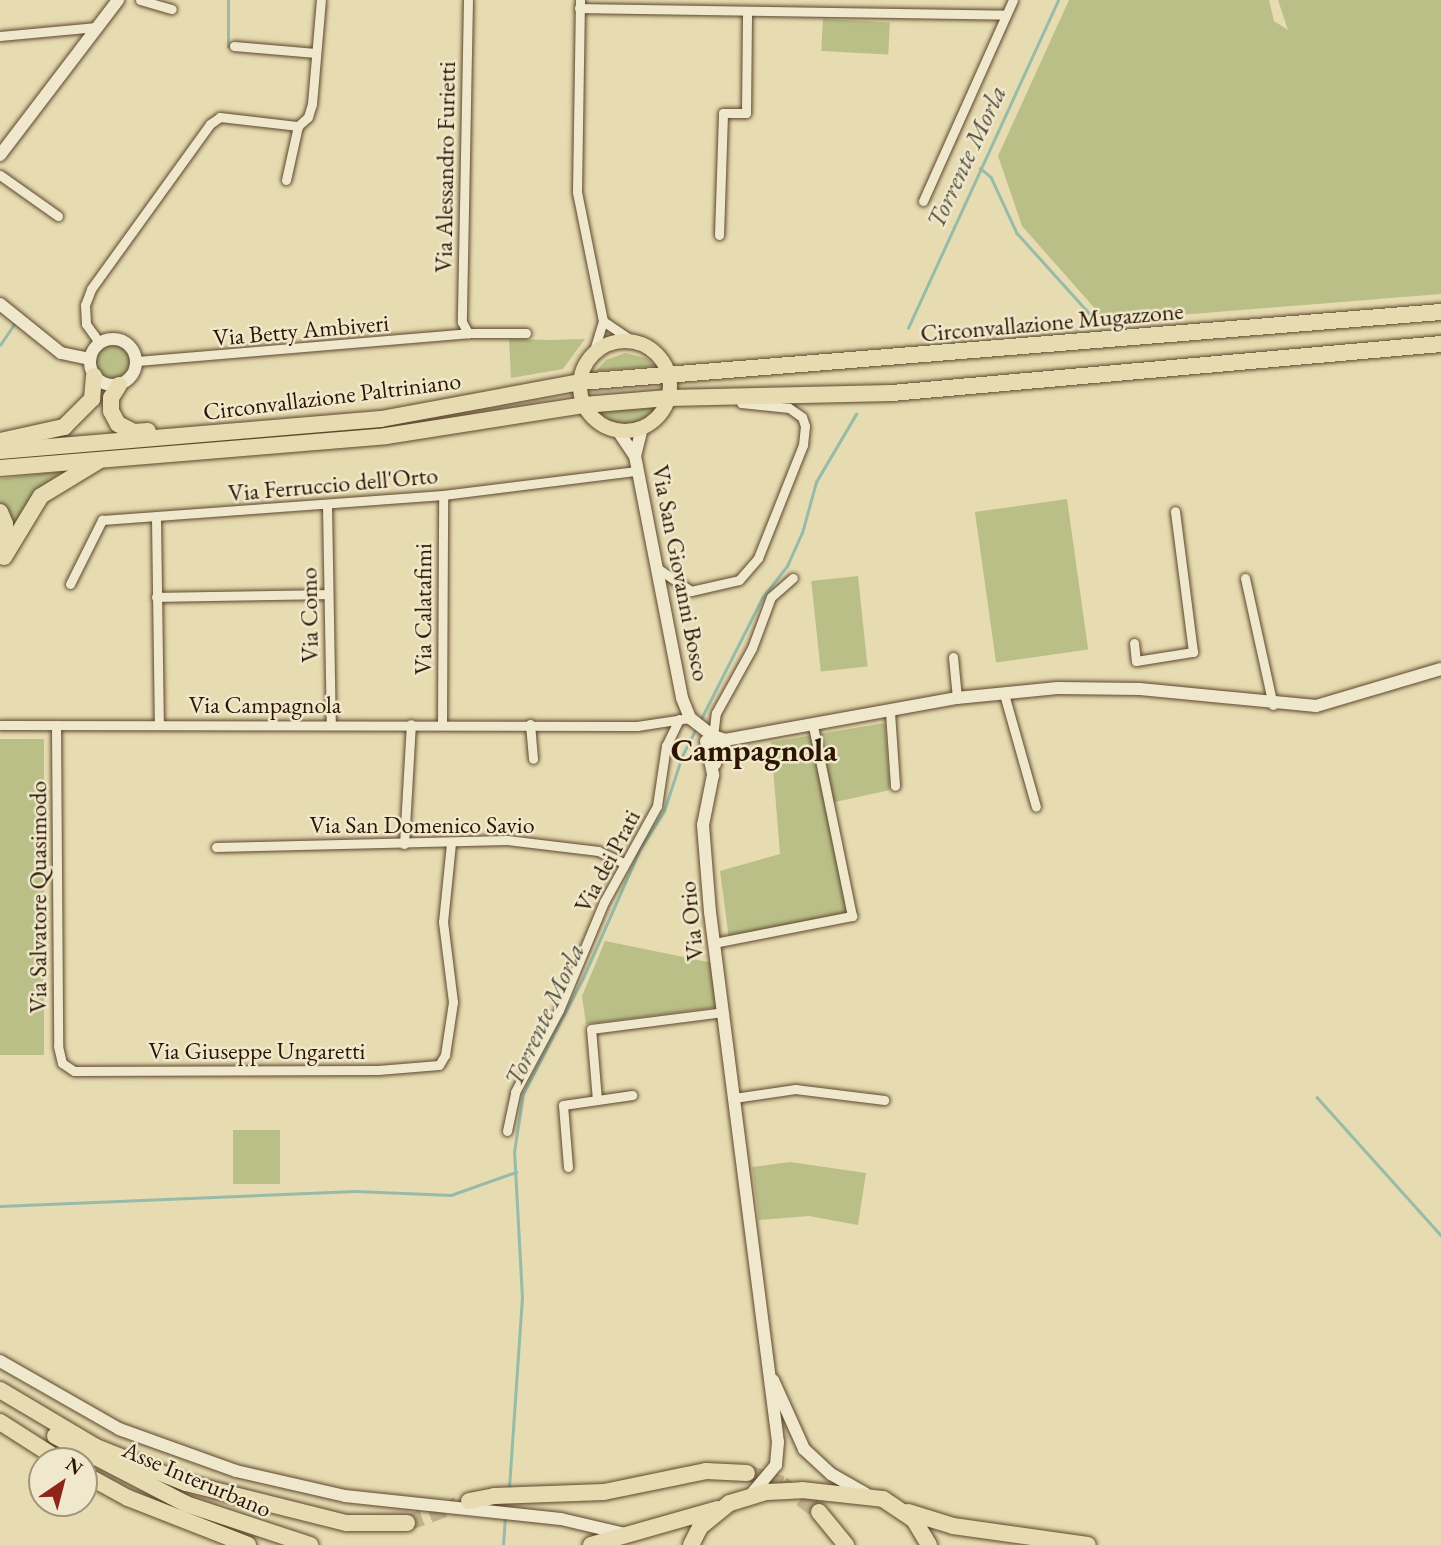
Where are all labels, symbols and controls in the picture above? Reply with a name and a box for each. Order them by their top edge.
street label: Via Alessandro Furietti [429,61,461,273]
water label: Torrente Morla [920,81,1014,233]
street label: Circonvallazione Mugazzone [919,296,1185,348]
street label: Via Betty Ambiveri [212,308,390,352]
street label: Circonvallazione Paltriniano [201,366,463,426]
street label: Via Ferruccio dell'Orto [227,460,439,508]
street label: Via San Giovanni Bosco [646,462,716,684]
street label: Via Calatafimi [409,543,437,675]
street label: Via Como [294,567,324,663]
street label: Via Campagnola [189,691,341,719]
district label: Campagnola [671,731,837,769]
street label: Via Salvatore Quasimodo [24,781,52,1013]
street label: Via dei Prati [568,805,646,917]
street label: Via San Domenico Savio [309,811,535,839]
street label: Via Orio [672,880,710,962]
water label: Torrente Morla [498,939,592,1091]
street label: Via Giuseppe Ungaretti [149,1037,365,1065]
street label: Asse Interurbano [118,1435,276,1523]
north arrow [28,1447,98,1517]
text: N [61,1451,88,1481]

